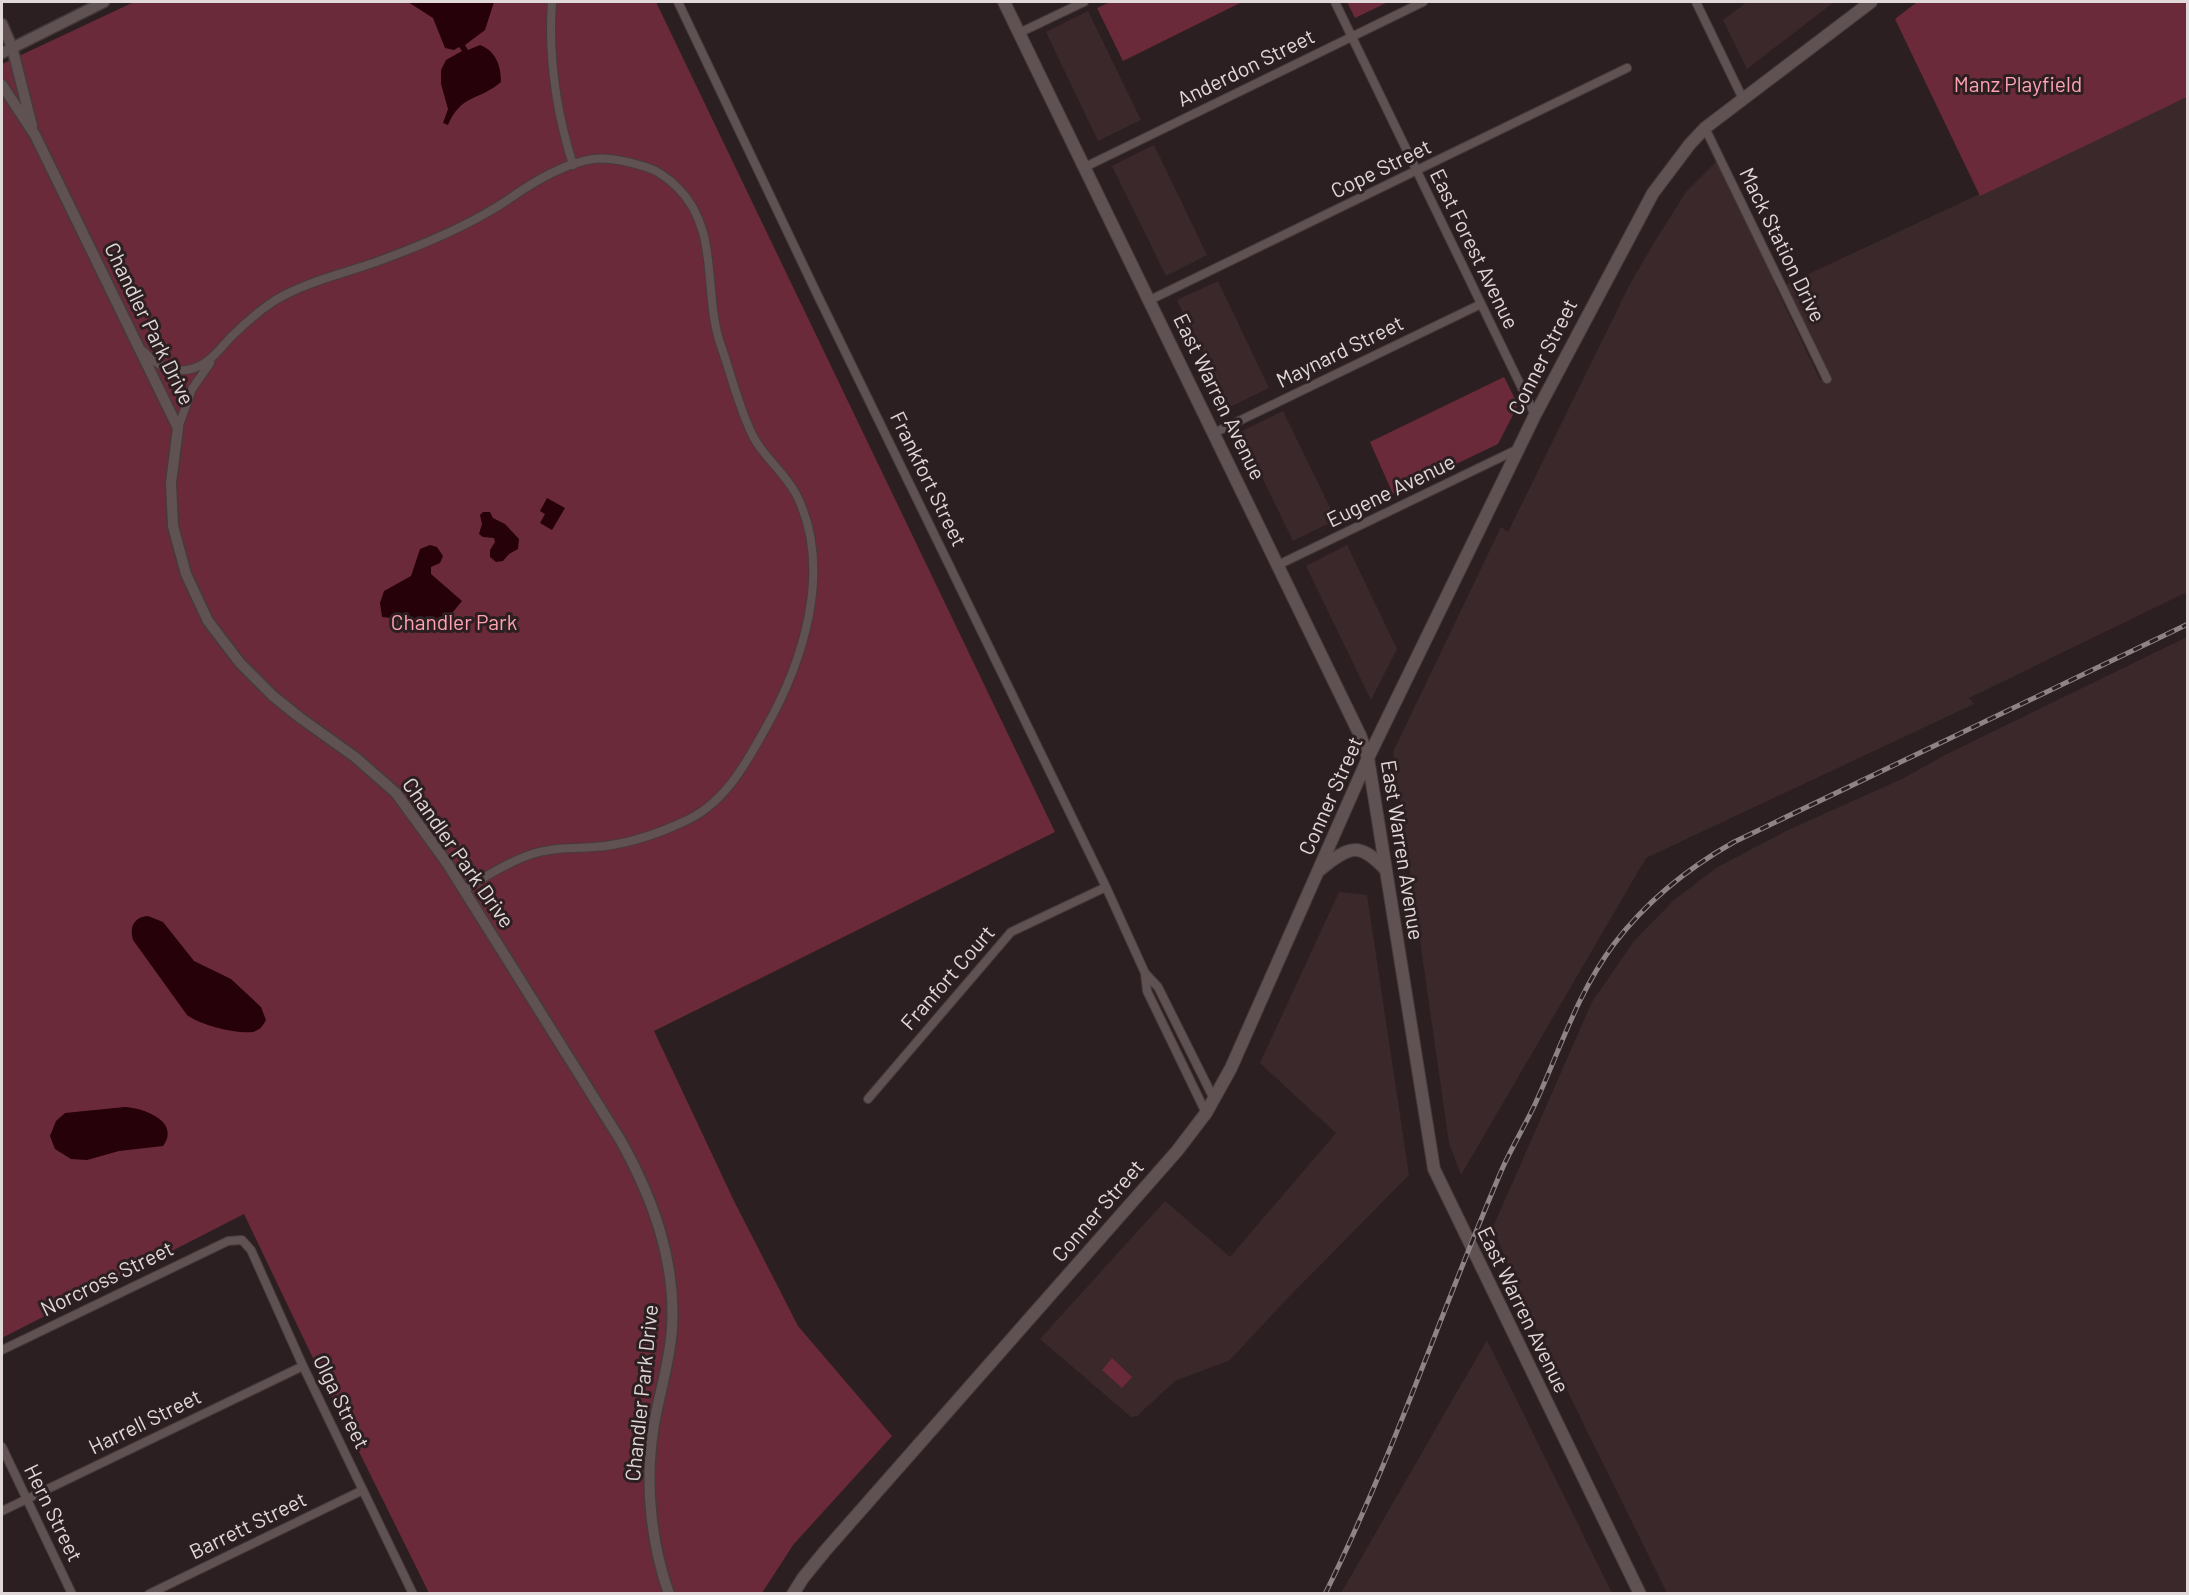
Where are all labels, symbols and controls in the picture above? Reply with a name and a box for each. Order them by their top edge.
street label: Anderdon Street [1173,23,1318,111]
park label: Manz Playfield [1954,71,2082,96]
street label: Cope Street [1326,133,1435,203]
street label: Mack Station Drive [1735,163,1832,326]
street label: East Forest Avenue [1426,164,1525,333]
street label: Chandler Park Drive [100,238,201,409]
street label: Conner Street [1502,294,1582,419]
street label: East Warren Avenue [1169,309,1272,484]
street label: Maynard Street [1272,309,1407,392]
street label: Frankfort Street [886,407,973,550]
street label: Eugene Avenue [1322,448,1459,532]
park label: Chandler Park [391,609,517,634]
street label: Conner Street [1292,732,1367,858]
street label: East Warren Avenue [1377,758,1430,942]
street label: Chandler Park Drive [398,772,520,932]
street label: Franfort Court [895,920,999,1034]
street label: Conner Street [1046,1154,1148,1266]
street label: East Warren Avenue [1473,1222,1576,1397]
street label: Norcross Street [36,1235,177,1321]
street label: Chandler Park Drive [619,1303,662,1482]
street label: Olga Street [309,1350,376,1452]
street label: Harrell Street [84,1383,205,1459]
street label: Hern Street [20,1459,89,1565]
street label: Barrett Street [185,1486,310,1564]

